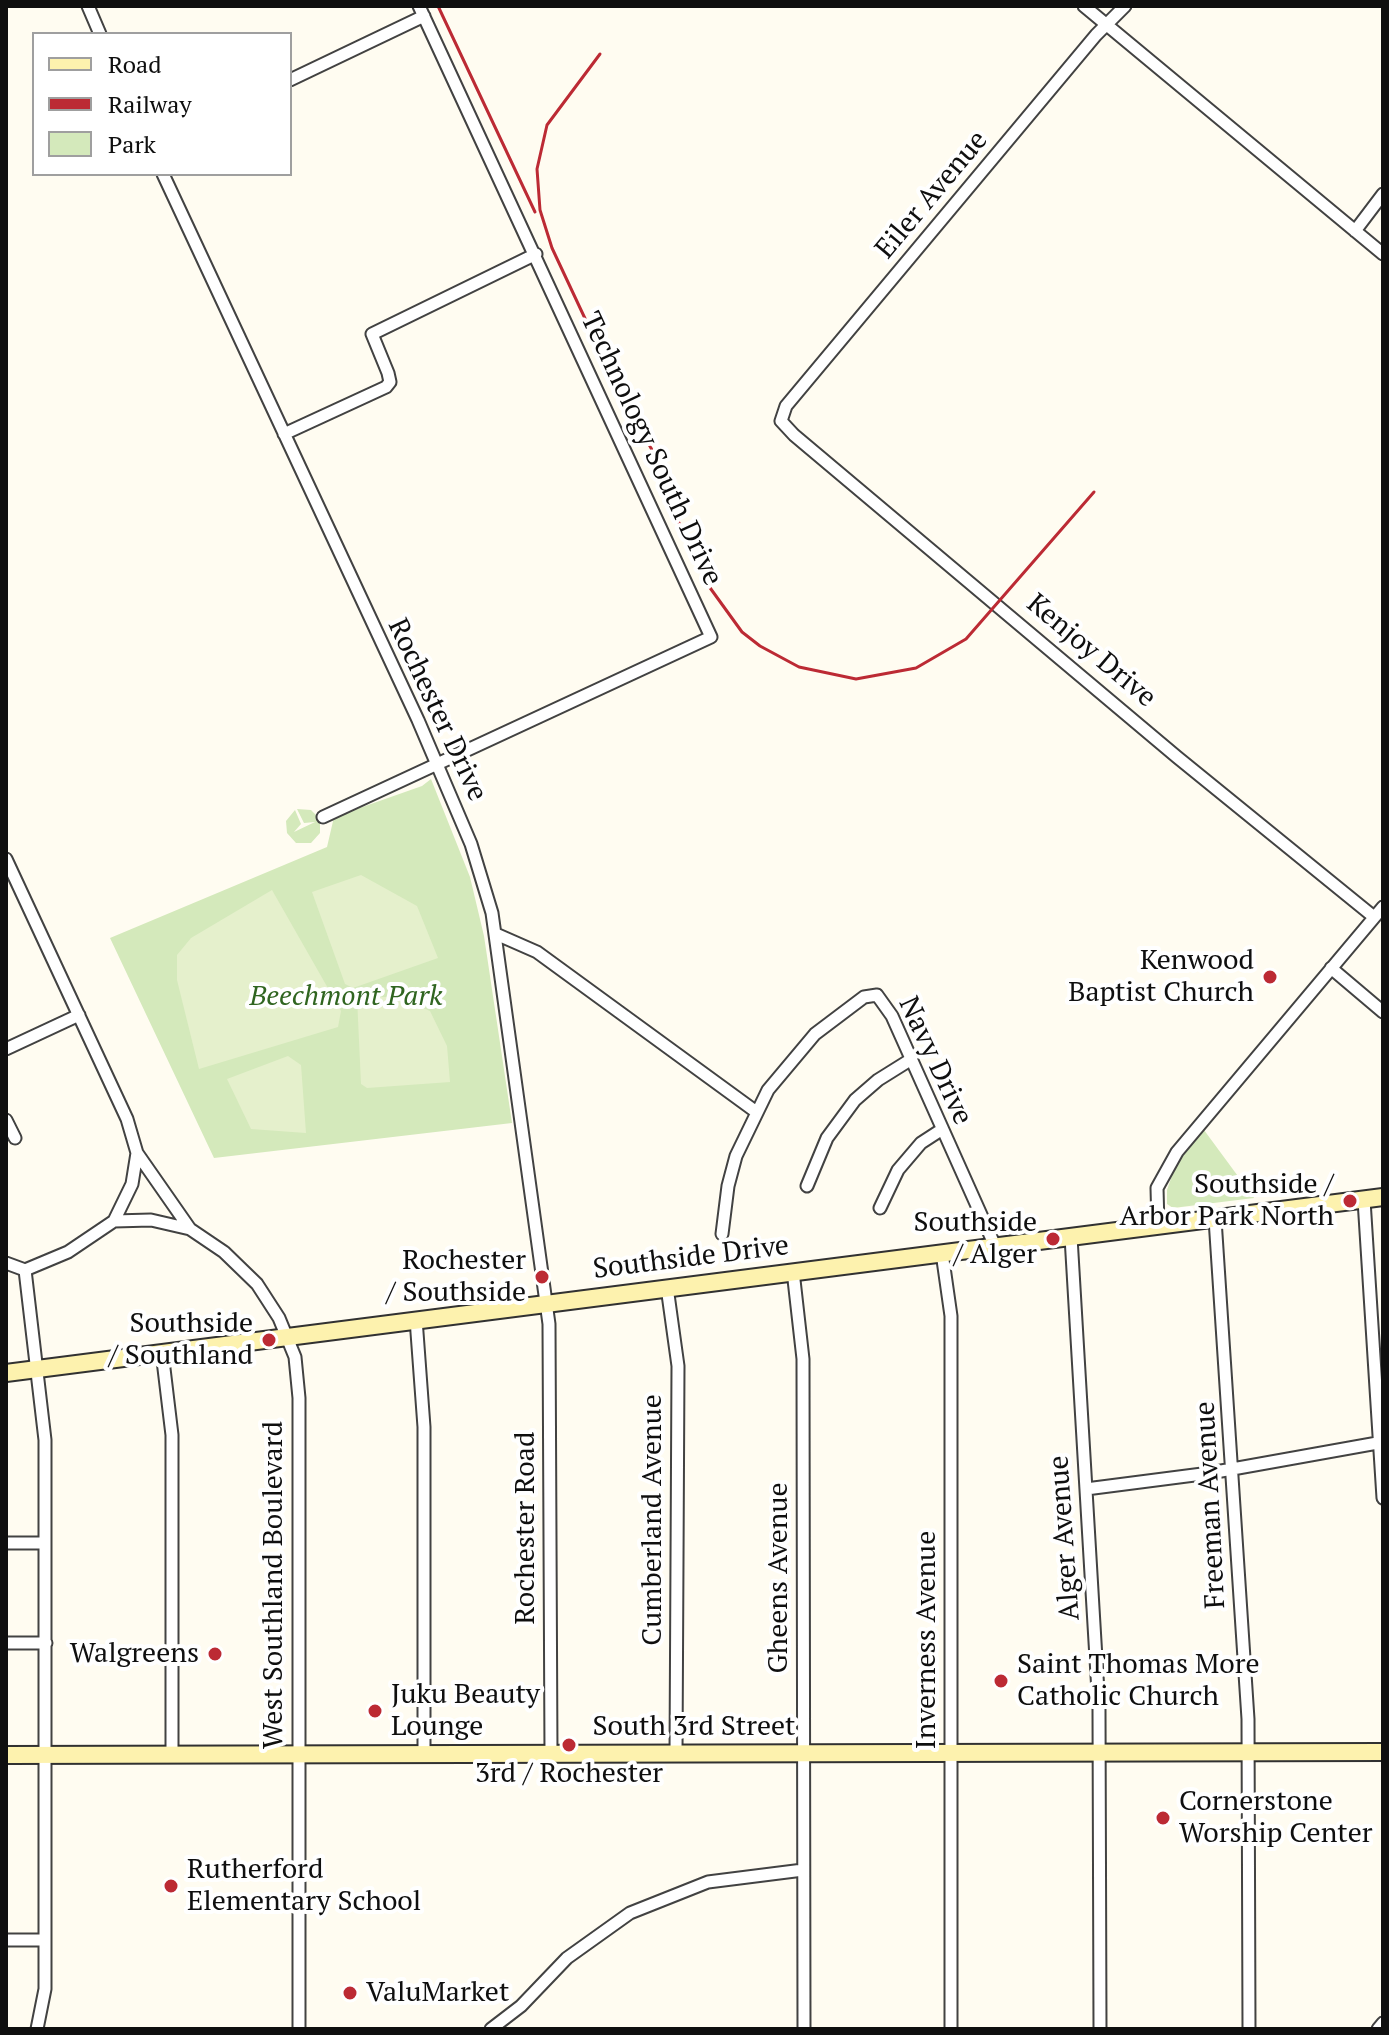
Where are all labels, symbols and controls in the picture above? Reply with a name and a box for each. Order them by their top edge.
legend [32,32,292,176]
text: Road [108,48,162,80]
text: Railway [108,88,192,120]
street label: Eiler Avenue [869,124,995,266]
text: Park [108,128,156,160]
street label: Technology South Drive [573,307,729,591]
street label: Kenjoy Drive [1020,587,1162,715]
street label: Rochester Drive [380,613,494,807]
place label: Kenwood Baptist Church [1068,944,1254,1010]
marker: Kenwood Baptist Church [1261,968,1279,986]
park label: Beechmont Park [249,980,443,1014]
street label: Navy Drive [891,992,979,1130]
place label: Southside / Arbor Park North [1119,1168,1334,1234]
marker: Southside / Arbor Park North [1341,1192,1359,1210]
place label: Southside / Alger [913,1206,1037,1272]
street label: Southside Drive [591,1229,791,1287]
marker: Southside / Alger [1044,1230,1062,1248]
place label: Rochester / Southside [386,1244,526,1310]
marker: Rochester / Southside [533,1268,551,1286]
place label: Southside / Southland [108,1307,253,1373]
marker: Southside / Southland [260,1331,278,1349]
street label: Cumberland Avenue [636,1394,670,1646]
street label: Freeman Avenue [1189,1400,1233,1610]
street label: West Southland Boulevard [257,1421,291,1749]
street label: Rochester Road [509,1432,543,1624]
street label: Alger Avenue [1042,1454,1088,1622]
street label: Gheens Avenue [762,1482,796,1674]
street label: Inverness Avenue [910,1531,944,1749]
place label: Walgreens [70,1637,199,1671]
marker: Walgreens [206,1645,224,1663]
place label: Saint Thomas More Catholic Church [1017,1648,1259,1714]
marker: Saint Thomas More Catholic Church [992,1672,1010,1690]
place label: Juku Beauty Lounge [391,1678,540,1744]
marker: Juku Beauty Lounge [366,1702,384,1720]
street label: South 3rd Street [593,1710,795,1744]
marker: 3rd / Rochester [560,1736,578,1754]
place label: 3rd / Rochester [475,1757,663,1791]
place label: Cornerstone Worship Center [1179,1785,1373,1851]
marker: Cornerstone Worship Center [1154,1809,1172,1827]
place label: Rutherford Elementary School [187,1853,421,1919]
marker: Rutherford Elementary School [162,1877,180,1895]
place label: ValuMarket [366,1976,509,2010]
marker: ValuMarket [341,1984,359,2002]

